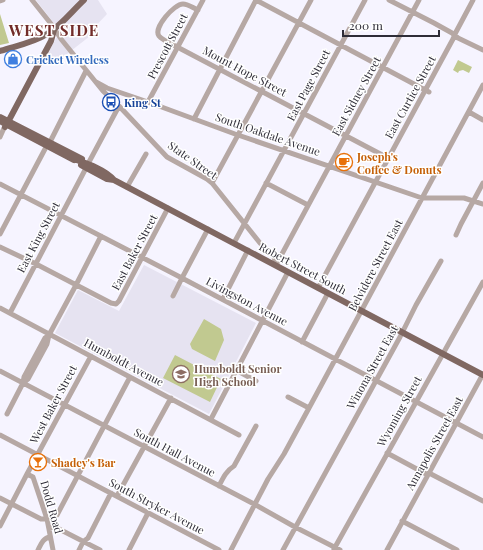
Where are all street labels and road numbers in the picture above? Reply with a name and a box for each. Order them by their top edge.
street label: Prescott Street [143,10,191,81]
street label: Mount Hope Street [200,42,290,100]
street label: East Page Street [283,47,333,123]
street label: East Curtice Street [381,53,439,141]
street label: East Sidney Street [328,54,384,138]
street label: South Oakdale Avenue [214,109,323,159]
street label: State Street [165,137,221,183]
street label: East King Street [13,199,63,275]
street label: East Baker Street [108,211,160,293]
street label: Belvidere Street East [344,216,406,314]
street label: Robert Street South [257,239,350,298]
street label: Livingston Avenue [203,273,291,329]
street label: Winona Street East [342,323,401,412]
street label: Humboldt Avenue [82,335,167,390]
street label: West Baker Street [26,362,80,447]
street label: Wyoming Street [373,373,425,450]
street label: Annapolis Street East [402,393,466,493]
street label: South Hall Avenue [132,424,219,480]
street label: South Stryker Avenue [107,474,208,538]
street label: Dodd Road [37,479,67,536]

